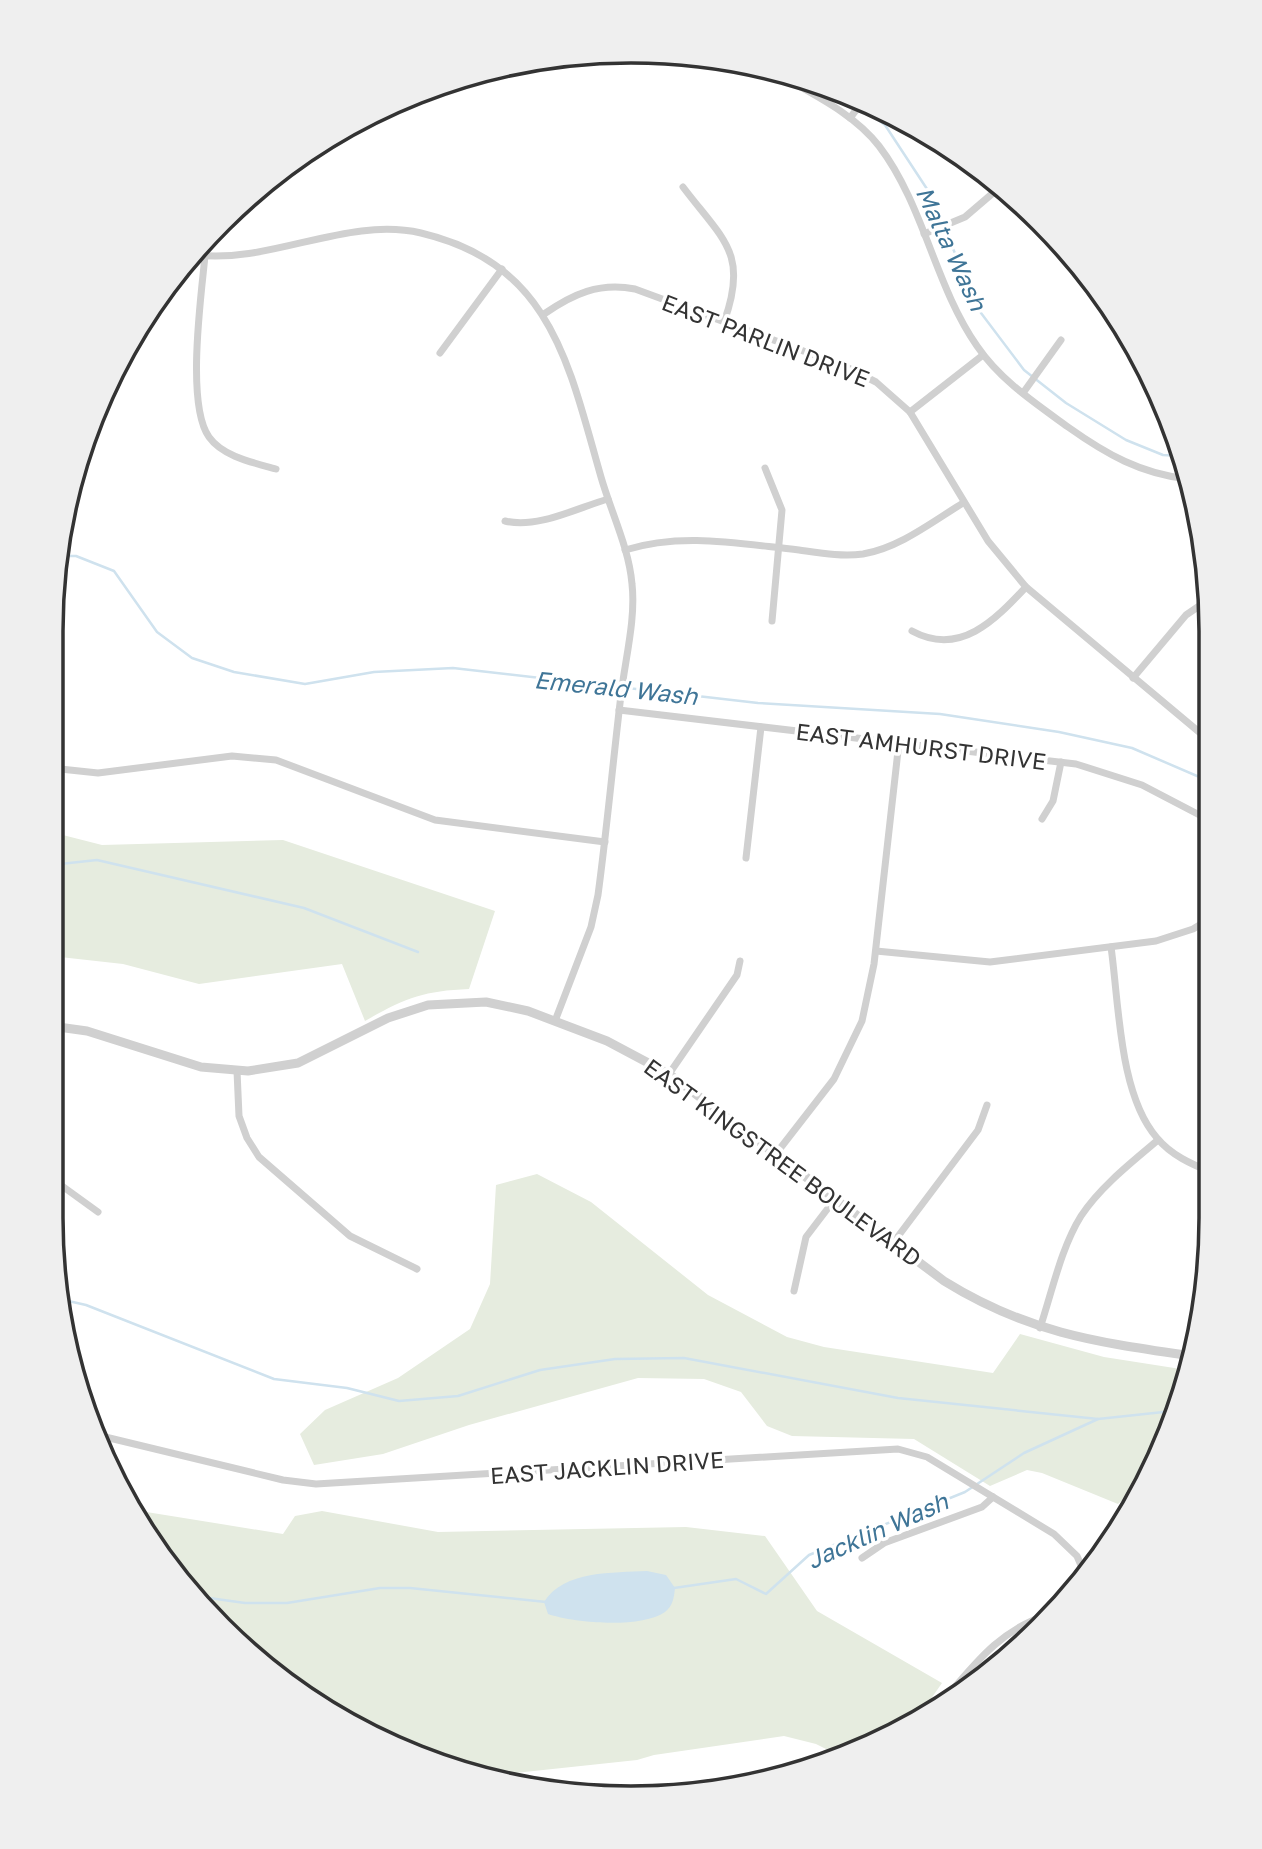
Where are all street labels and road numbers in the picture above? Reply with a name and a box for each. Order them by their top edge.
street label: EAST PARLIN DRIVE [658,288,874,392]
street label: EAST AMHURST DRIVE [794,717,1048,775]
street label: EAST KINGSTREE BOULEVARD [639,1052,927,1272]
street label: EAST JACKLIN DRIVE [489,1445,725,1489]

